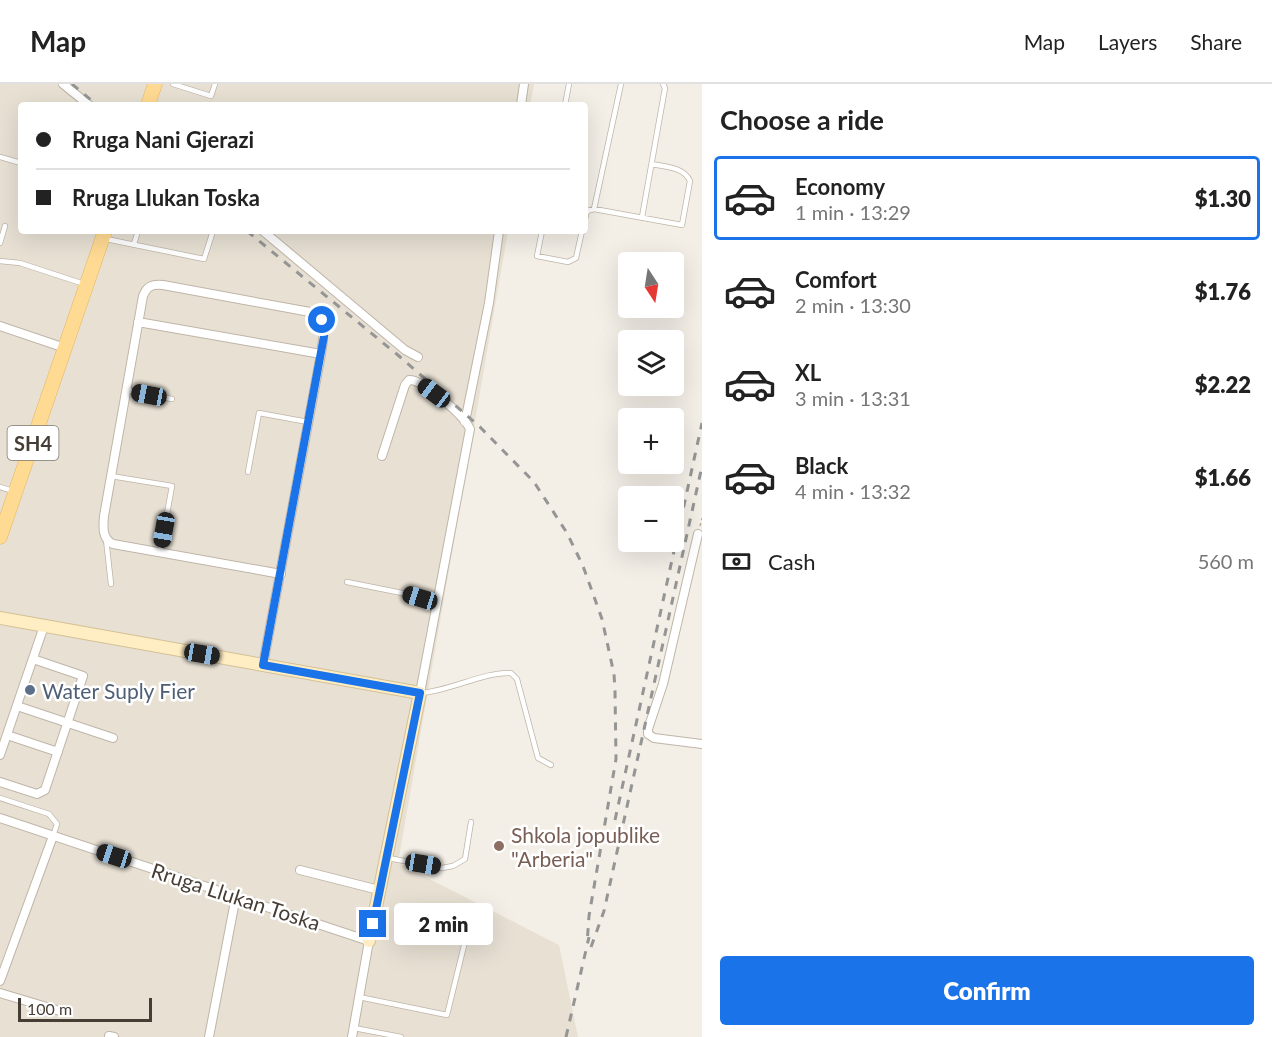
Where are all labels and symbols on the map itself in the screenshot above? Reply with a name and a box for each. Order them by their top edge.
north arrow [618,252,684,318]
route start [308,306,335,333]
car [414,375,454,411]
car [130,383,168,407]
road number: SH4 [8,426,58,460]
car [152,511,176,549]
car [400,584,440,612]
car [183,642,221,666]
place label: Water Suply Fier [42,678,195,703]
marker: Water Suply Fier [23,683,37,697]
place label: Shkola jopublike "Arberia" [511,822,660,871]
marker: Shkola jopublike "Arberia" [492,839,506,853]
car [94,842,134,870]
car [404,852,442,876]
street label: Rruga Llukan Toska [148,857,324,935]
callout: 2 min [394,903,493,945]
route end [359,910,386,937]
scale bar [18,995,152,1022]

